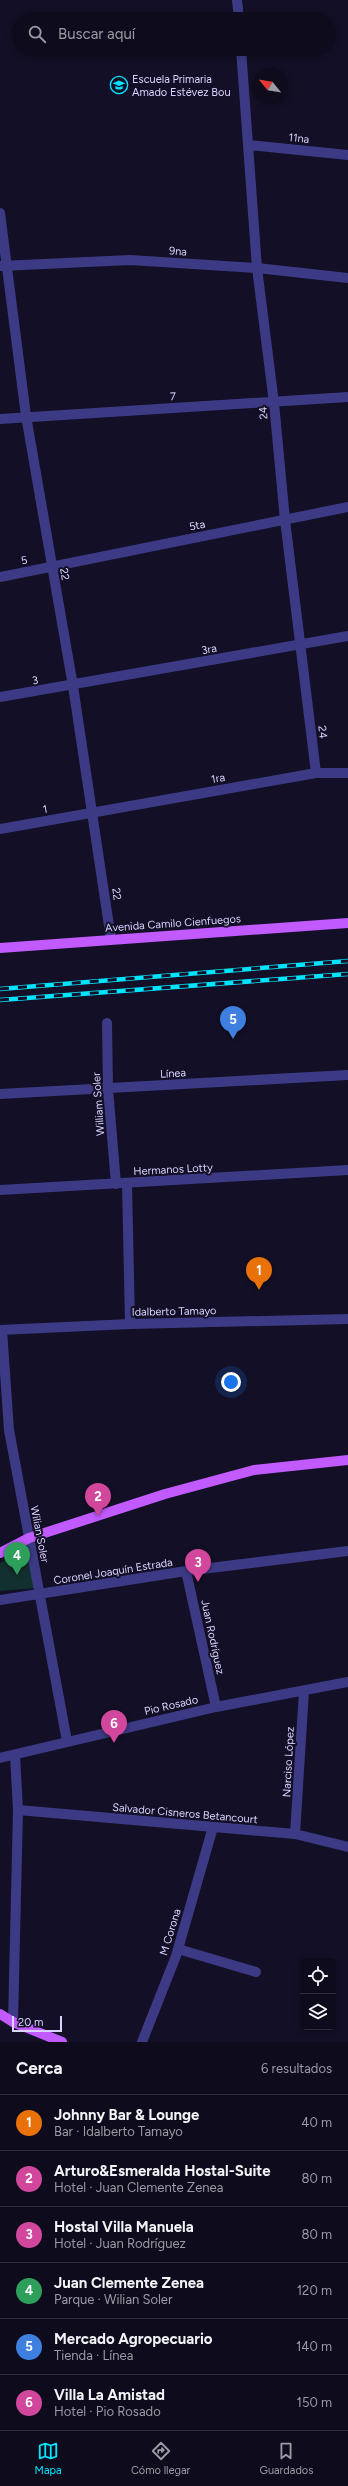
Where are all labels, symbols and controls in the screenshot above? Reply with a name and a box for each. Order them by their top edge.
search box [12,12,336,56]
icon: search [26,23,48,45]
text: Buscar aquí [58,25,135,43]
north arrow [252,68,288,104]
place label: Escuela Primaria Amado Estévez Bou [132,73,231,99]
school or university icon: Escuela Primaria Amado Estévez Bou [109,75,129,95]
street label: 11na [288,131,310,146]
street label: 9na [169,244,187,259]
street label: 7 [170,390,176,403]
street label: 24 [256,406,271,420]
street label: 5ta [188,518,206,533]
street label: 5 [20,554,28,567]
street label: 22 [57,567,72,581]
street label: 3ra [200,642,218,657]
street label: 3 [31,674,39,687]
street label: 24 [315,725,330,739]
street label: 1ra [210,771,226,786]
street label: 1 [42,803,48,816]
street label: 22 [109,887,124,901]
street label: Avenida Camilo Cienfuegos [105,912,241,935]
pin: 5 [220,1006,246,1039]
street label: Línea [160,1066,186,1081]
street label: William Soler [90,1072,107,1136]
street label: Hermanos Lotty [133,1161,213,1178]
pin: 1 [246,1257,272,1290]
street label: Idalberto Tamayo [132,1304,217,1319]
your location [221,1372,241,1392]
pin: 2 [85,1483,111,1516]
street label: Wilian Soler [28,1504,51,1564]
pin: 4 [4,1542,30,1575]
pin: 3 [185,1549,211,1582]
street label: Coronel Joaquín Estrada [53,1556,174,1587]
street label: Juan Rodríguez [198,1598,227,1676]
street label: Pio Rosado [143,1693,199,1718]
pin: 6 [101,1710,127,1743]
street label: Narciso López [280,1726,297,1798]
street label: Salvador Cisneros Betancourt [112,1801,258,1826]
street label: M Corona [157,1907,184,1957]
map controls [300,1958,336,2030]
button: locate [300,1958,336,1994]
button: layers [300,1994,336,2030]
scale bar [12,2014,62,2033]
text: 20 m [18,2016,43,2029]
text: Cerca [16,2058,63,2078]
text: 6 resultados [261,2061,332,2076]
text: Johnny Bar & Lounge [54,2106,199,2124]
text: 1 [26,2115,32,2130]
text: 40 m [301,2115,332,2130]
text: Bar · Idalberto Tamayo [54,2124,183,2139]
text: Arturo&Esmeralda Hostal-Suite [54,2162,271,2180]
text: 2 [25,2171,33,2186]
text: 80 m [301,2171,332,2186]
text: Hotel · Juan Clemente Zenea [54,2180,223,2195]
text: Hostal Villa Manuela [54,2218,194,2236]
text: 3 [25,2227,33,2242]
text: 80 m [301,2227,332,2242]
text: Hotel · Juan Rodríguez [54,2236,186,2251]
text: Juan Clemente Zenea [54,2274,204,2292]
text: 4 [25,2283,33,2298]
text: 120 m [297,2283,332,2298]
text: Parque · Wilian Soler [54,2292,172,2307]
text: Mercado Agropecuario [54,2330,213,2348]
text: 5 [25,2339,33,2354]
text: 140 m [296,2339,332,2354]
text: Tienda · Línea [54,2348,133,2363]
text: Villa La Amistad [54,2386,165,2404]
text: 6 [25,2395,33,2410]
text: 150 m [297,2395,332,2410]
text: Hotel · Pio Rosado [54,2404,161,2419]
tab: Mapa [35,2440,62,2477]
tab: Cómo llegar [131,2440,190,2477]
tab: Guardados [260,2440,313,2477]

